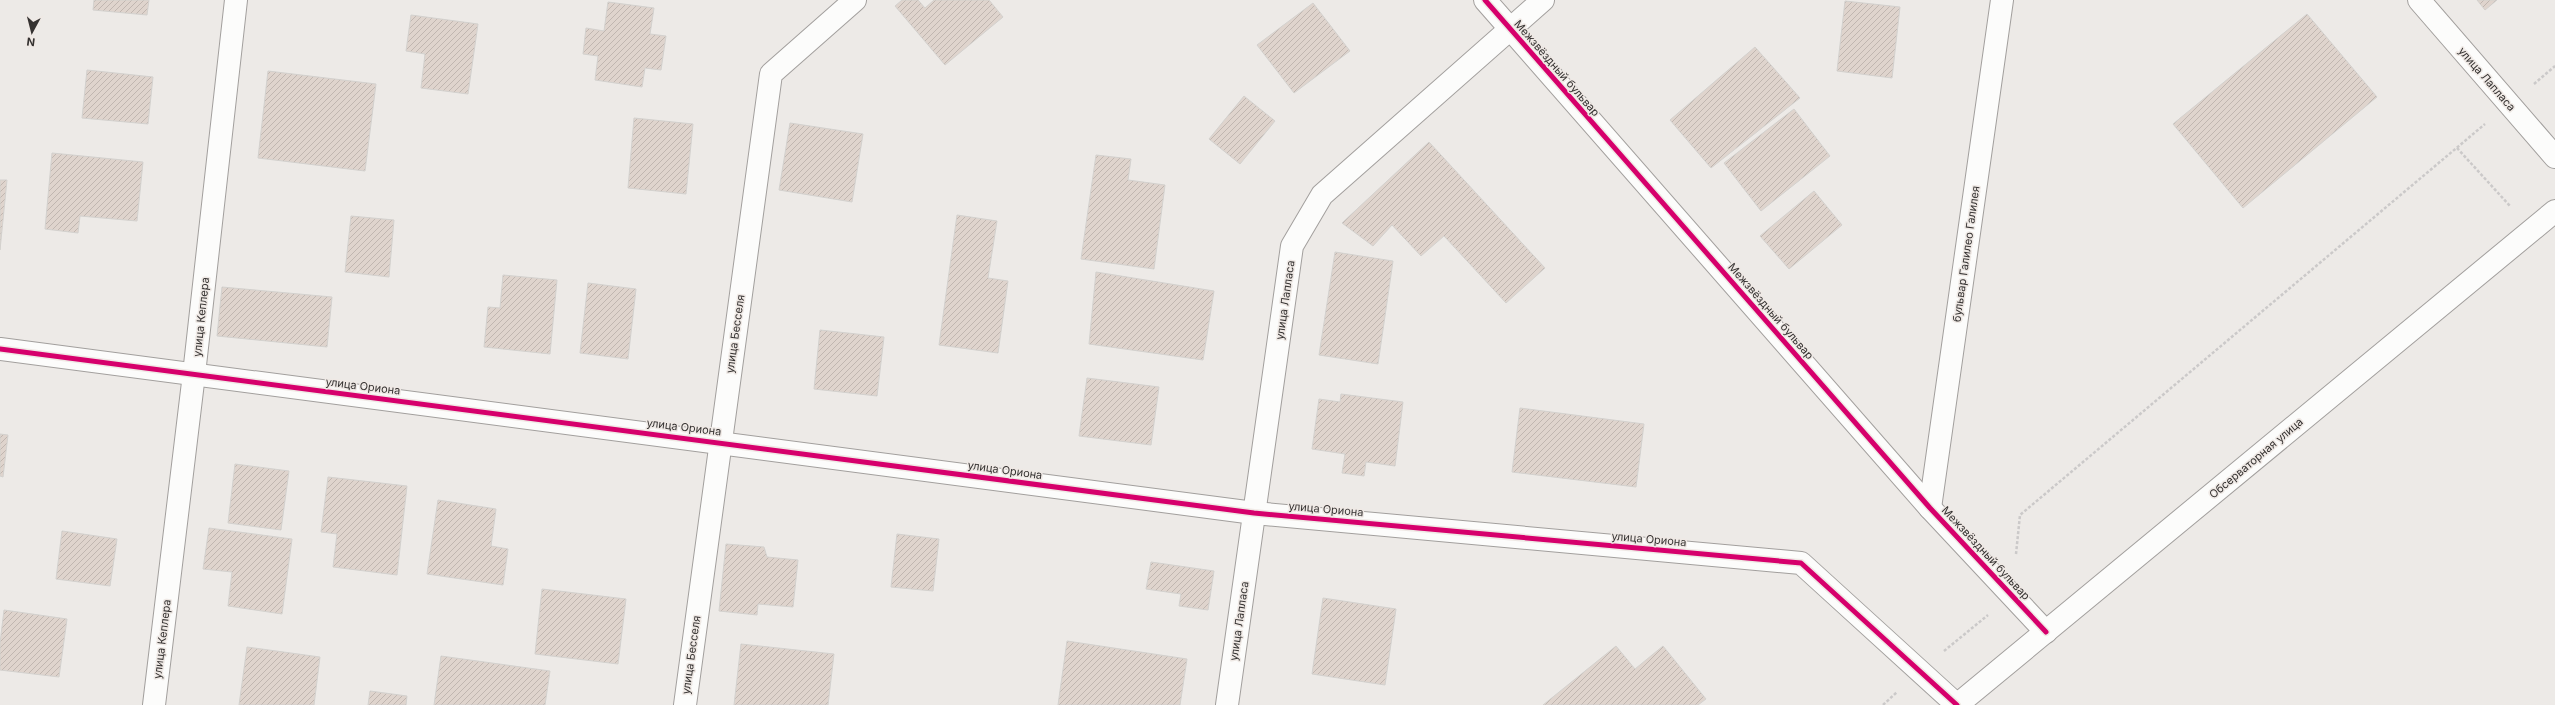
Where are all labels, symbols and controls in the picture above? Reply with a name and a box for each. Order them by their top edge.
north arrow [12,12,52,52]
street label: Межзвёздный бульвар [1511,17,1603,119]
text: N [26,34,36,49]
street label: улица Лапласа [2455,44,2519,114]
street label: бульвар Галилео Галилея [1950,185,1982,323]
street label: улица Лапласа [1272,259,1298,341]
street label: Межзвёздный бульвар [1725,260,1817,362]
street label: улица Кеплера [190,277,212,357]
street label: улица Бесселя [723,294,747,374]
street label: улица Ориона [325,374,401,398]
street label: улица Ориона [646,415,722,439]
street label: Обсерваторная улица [2206,415,2306,501]
street label: улица Ориона [967,458,1043,482]
street label: улица Ориона [1288,499,1364,519]
street label: Межзвёздный бульвар [1939,503,2033,603]
street label: улица Ориона [1611,529,1687,549]
street label: улица Лапласа [1226,580,1252,662]
street label: улица Кеплера [150,598,174,680]
street label: улица Бесселя [679,615,703,695]

